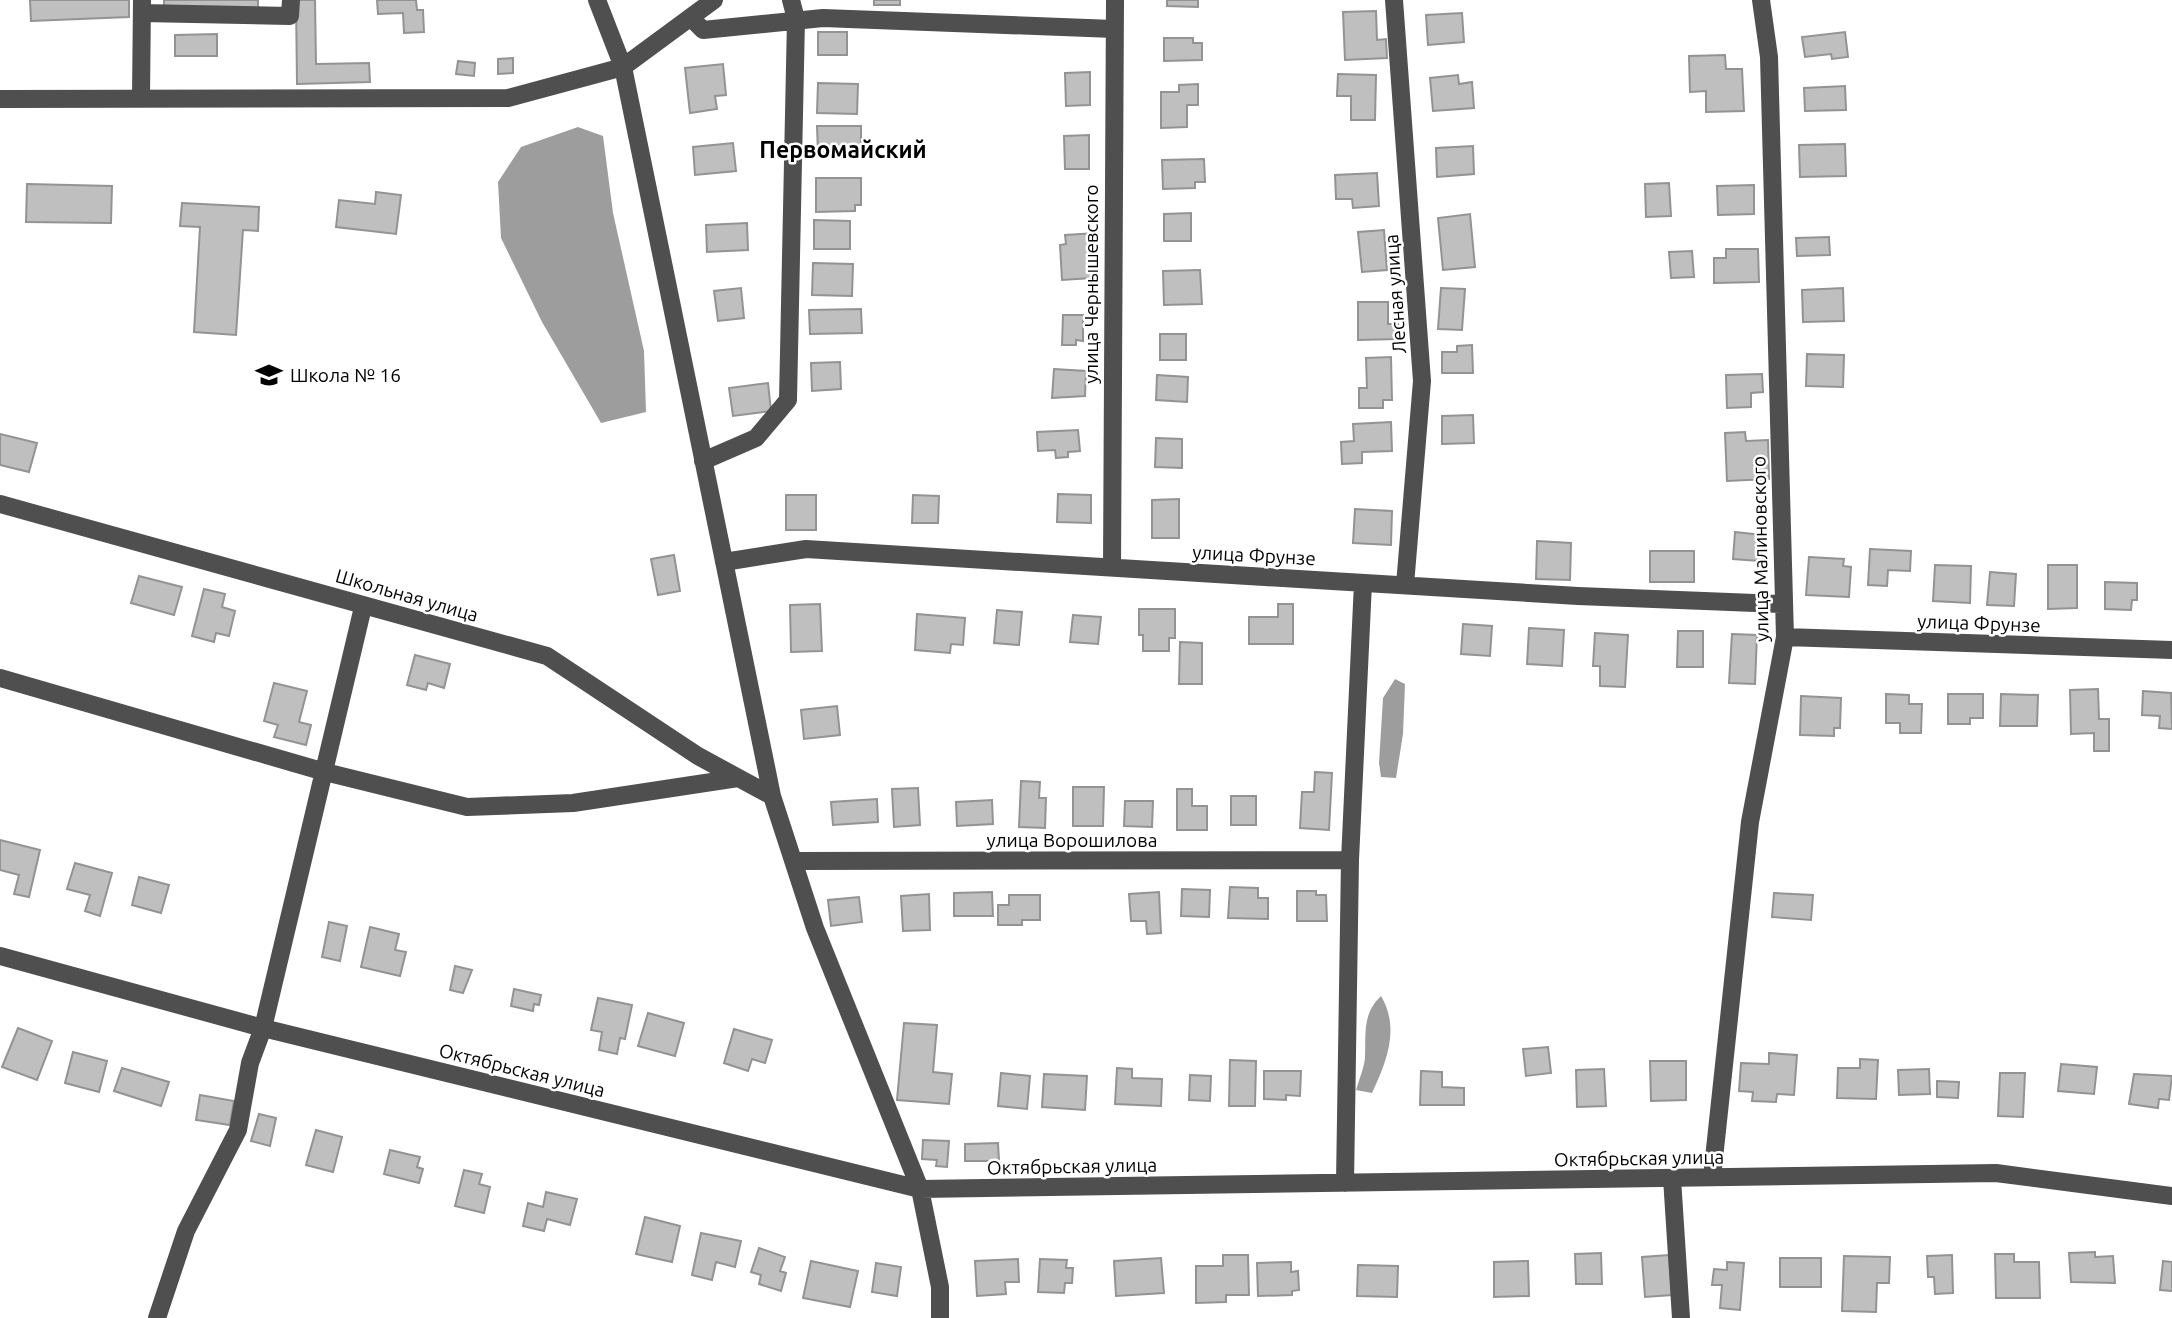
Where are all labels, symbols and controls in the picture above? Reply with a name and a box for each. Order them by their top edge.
district label: Первомайский [759,137,927,162]
street label: улица Чернышевского [1080,184,1102,384]
street label: Лесная улица [1380,233,1410,355]
school or university icon: Школа № 16 [254,360,284,390]
place label: Школа № 16 [290,364,401,386]
street label: улица Малиновского [1747,456,1773,642]
street label: улица Фрунзе [1192,541,1316,569]
street label: Школьная улица [333,564,481,626]
street label: улица Фрунзе [1917,610,2041,636]
street label: улица Ворошилова [987,829,1157,851]
street label: Октябрьская улица [437,1039,607,1101]
street label: Октябрьская улица [1554,1146,1724,1170]
street label: Октябрьская улица [987,1154,1157,1178]

